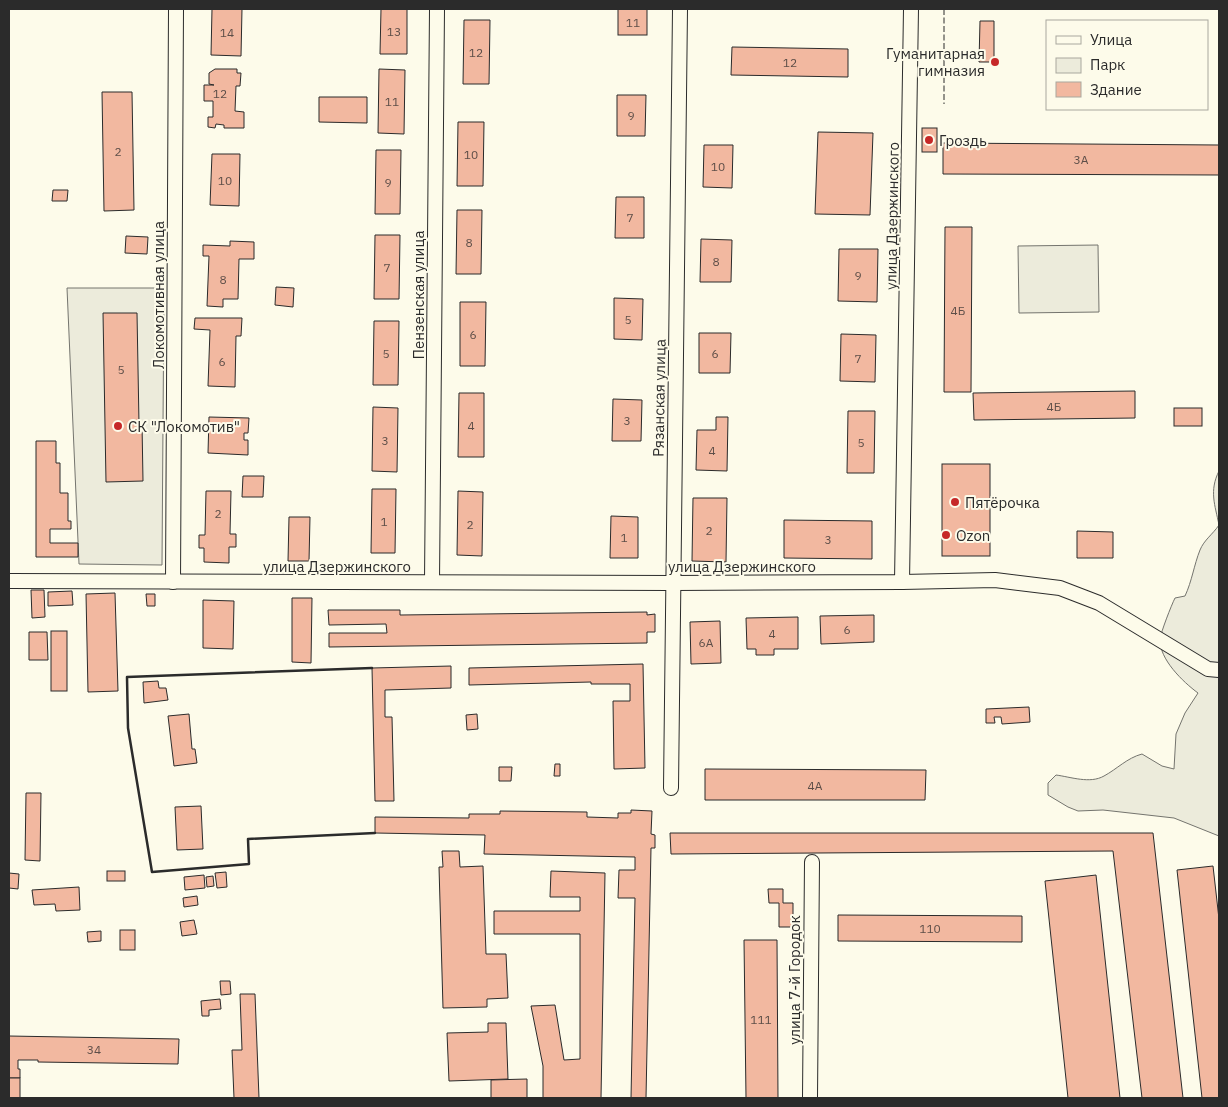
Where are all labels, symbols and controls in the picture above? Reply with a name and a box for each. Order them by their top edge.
house number: 11 [626,15,640,30]
legend [1046,20,1208,110]
house number: 13 [387,24,401,39]
house number: 14 [220,25,234,40]
text: Улица [1090,30,1132,49]
place label: Гуманитарная гимназия [886,44,985,80]
house number: 12 [469,45,483,60]
house number: 12 [783,55,797,70]
text: Парк [1090,55,1125,74]
marker: Гуманитарная гимназия [989,56,1001,68]
text: Здание [1090,80,1142,99]
house number: 12 [213,86,227,101]
house number: 11 [385,94,399,109]
house number: 9 [627,108,635,123]
place label: Гроздь [939,131,987,150]
marker: Гроздь [923,134,935,146]
street label: улица Дзержинского [881,142,903,290]
house number: 2 [114,144,122,159]
house number: 10 [464,147,478,162]
house number: 3А [1074,152,1089,167]
house number: 10 [711,159,725,174]
house number: 10 [218,173,232,188]
house number: 9 [384,175,392,190]
house number: 7 [626,210,634,225]
street label: Локомотивная улица [149,221,168,369]
street label: Пензенская улица [409,231,428,359]
house number: 8 [465,235,473,250]
house number: 8 [712,254,720,269]
house number: 7 [383,260,391,275]
house number: 9 [854,268,862,283]
house number: 8 [219,272,227,287]
house number: 4Б [951,303,965,318]
house number: 5 [624,312,632,327]
house number: 6 [469,327,477,342]
street label: Рязанская улица [648,339,670,457]
house number: 5 [382,346,390,361]
house number: 6 [711,346,719,361]
house number: 7 [854,351,862,366]
house number: 6 [218,354,226,369]
house number: 5 [117,362,125,377]
house number: 4Б [1047,399,1061,414]
house number: 3 [623,413,631,428]
place label: СК "Локомотив" [128,417,240,436]
house number: 4 [467,418,475,433]
marker: СК "Локомотив" [112,420,124,432]
house number: 3 [381,433,389,448]
house number: 5 [857,435,865,450]
house number: 4 [708,443,716,458]
place label: Пятёрочка [965,493,1040,512]
marker: Пятёрочка [949,496,961,508]
house number: 2 [214,506,222,521]
house number: 1 [380,514,388,529]
house number: 2 [466,517,474,532]
house number: 2 [705,523,713,538]
place label: Ozon [956,526,990,545]
marker: Ozon [940,529,952,541]
house number: 1 [620,530,628,545]
house number: 3 [824,532,832,547]
street label: улица Дзержинского [263,557,411,576]
street label: улица Дзержинского [668,557,816,576]
house number: 6 [843,622,851,637]
house number: 4 [768,626,776,641]
house number: 6А [699,635,714,650]
house number: 4А [808,778,823,793]
street label: улица 7-й Городок [785,915,804,1045]
house number: 110 [919,921,941,936]
house number: 111 [750,1012,772,1027]
house number: 34 [87,1042,101,1057]

